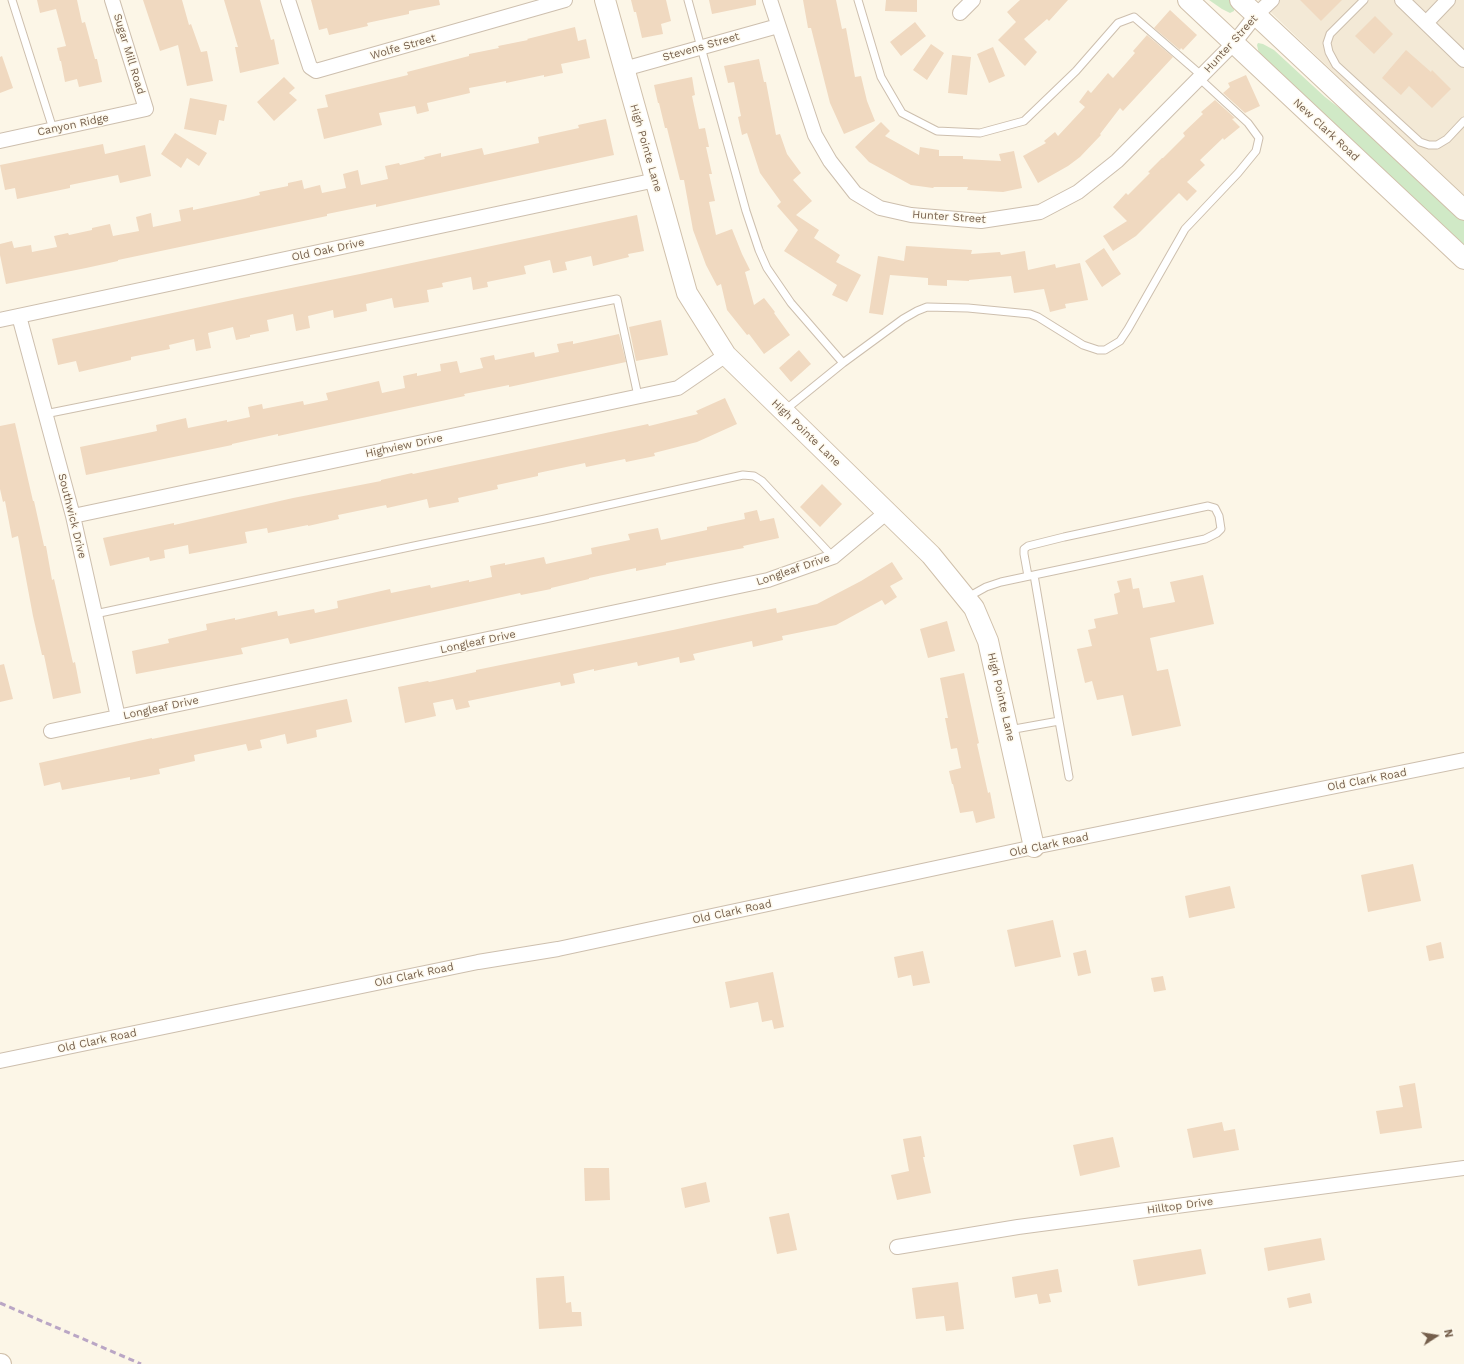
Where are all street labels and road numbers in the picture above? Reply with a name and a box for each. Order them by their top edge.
street label: Sugar Mill Road [110,12,148,96]
street label: Hunter Street [1201,12,1261,76]
street label: Stevens Street [661,30,741,64]
street label: Wolfe Street [369,31,437,63]
street label: New Clark Road [1290,96,1362,164]
street label: High Pointe Lane [627,102,665,194]
street label: Canyon Ridge [36,111,110,139]
street label: Hunter Street [912,208,986,226]
street label: Old Oak Drive [290,236,366,264]
street label: High Pointe Lane [769,397,843,469]
street label: Highview Drive [364,431,444,461]
street label: Southwick Drive [55,472,89,560]
street label: Longleaf Drive [754,551,832,589]
street label: Longleaf Drive [439,628,517,656]
street label: High Pointe Lane [984,651,1018,743]
street label: Longleaf Drive [122,694,200,722]
street label: Old Clark Road [1326,766,1408,794]
street label: Old Clark Road [1008,830,1090,860]
street label: Old Clark Road [691,897,773,927]
street label: Old Clark Road [373,960,455,990]
street label: Old Clark Road [56,1026,138,1056]
street label: Hilltop Drive [1146,1195,1214,1217]

